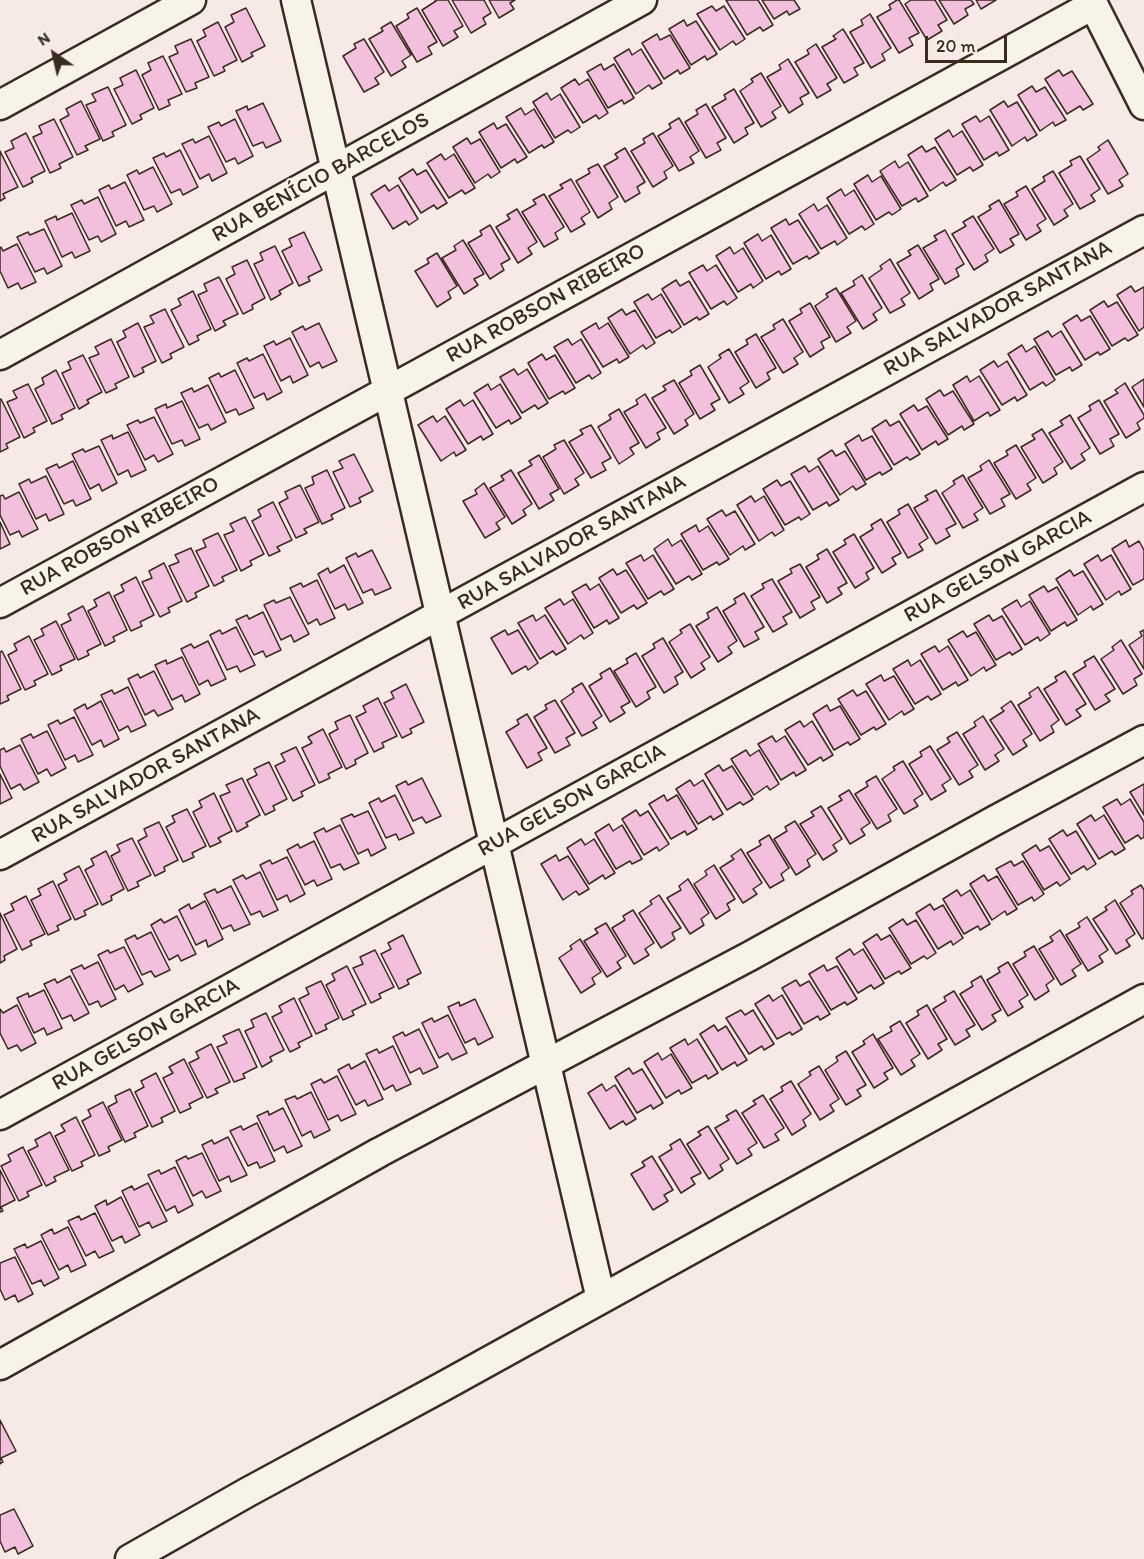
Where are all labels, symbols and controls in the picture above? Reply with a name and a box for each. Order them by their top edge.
north arrow [24,24,84,84]
scale bar [928,24,1010,62]
text: N [34,28,53,50]
text: 20 m [936,35,976,57]
street label: RUA BENÍCIO BARCELOS [208,107,434,249]
street label: RUA SALVADOR SANTANA [879,235,1117,383]
street label: RUA ROBSON RIBEIRO [442,238,650,370]
street label: RUA SALVADOR SANTANA [453,469,691,617]
street label: RUA ROBSON RIBEIRO [16,471,224,603]
street label: RUA GELSON GARCIA [900,505,1096,629]
street label: RUA SALVADOR SANTANA [27,702,265,850]
street label: RUA GELSON GARCIA [474,739,670,863]
street label: RUA GELSON GARCIA [48,973,244,1097]

